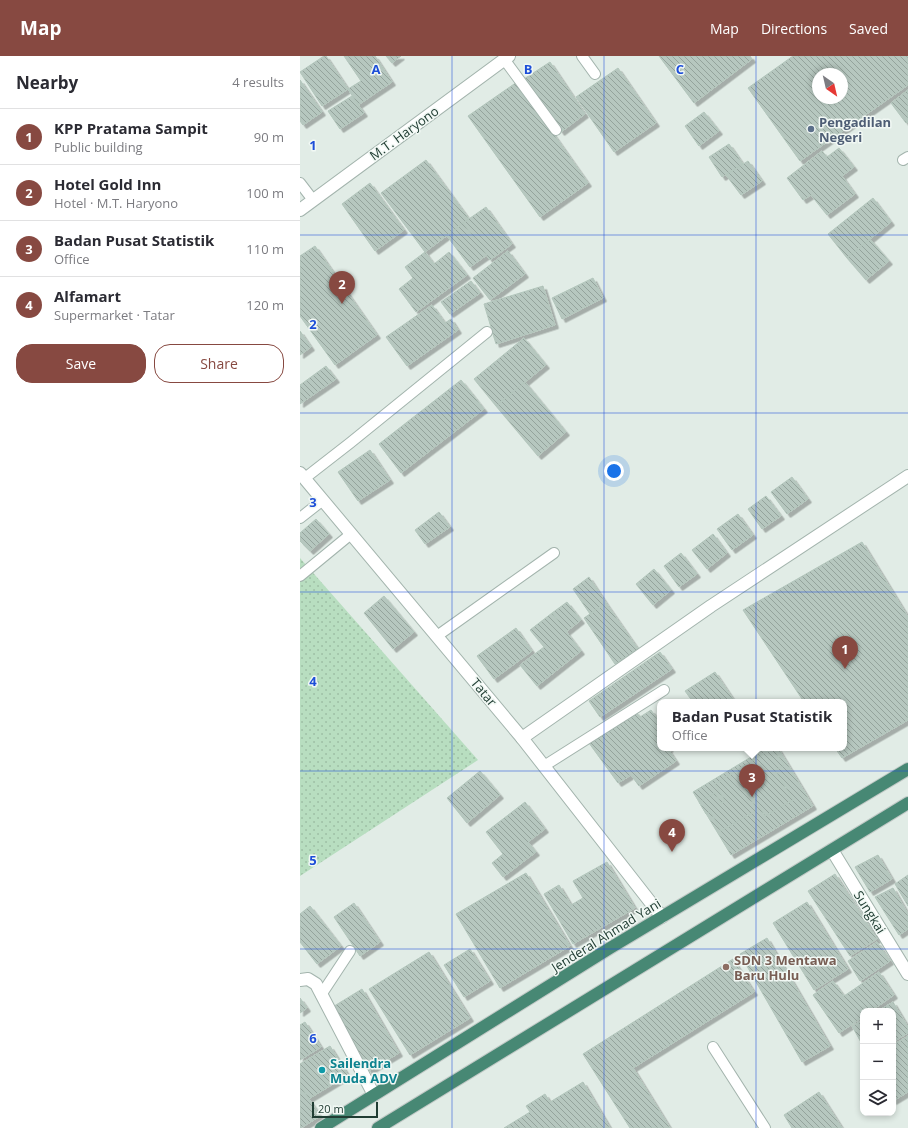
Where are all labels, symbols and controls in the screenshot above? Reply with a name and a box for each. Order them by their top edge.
text: Map [20,15,61,41]
text: Map [710,19,739,38]
text: Directions [761,19,827,38]
text: Saved [849,19,888,38]
text: A [372,60,381,78]
text: B [524,60,533,78]
text: C [676,60,684,78]
north arrow [812,68,848,104]
text: Nearby [16,71,78,94]
text: 4 results [232,73,284,91]
street label: M.T. Haryono [366,102,442,164]
place label: Pengadilan Negeri [819,113,891,146]
text: KPP Pratama Sampit [54,118,208,138]
marker: Pengadilan Negeri [806,124,816,134]
text: 1 [25,128,33,146]
text: 90 m [254,128,284,146]
text: 1 [309,136,317,154]
text: Public building [54,138,143,156]
text: Hotel Gold Inn [54,174,161,194]
text: 2 [25,184,33,202]
text: 100 m [246,184,284,202]
text: Hotel · M.T. Haryono [54,194,178,212]
text: Badan Pusat Statistik [54,230,214,250]
text: 3 [25,240,33,258]
text: 110 m [246,240,284,258]
text: Office [54,250,90,268]
pin: 2 [329,271,355,304]
text: Alfamart [54,286,121,306]
text: 4 [25,296,33,314]
text: 120 m [246,296,284,314]
text: Supermarket · Tatar [54,306,175,324]
text: 2 [309,315,317,333]
button: Save [16,344,146,383]
button: Share [154,344,284,383]
your location [604,461,624,481]
text: 3 [309,493,317,511]
pin: 1 [832,636,858,669]
text: 4 [309,672,317,690]
street label: Tatar [467,674,501,710]
popup [657,699,847,751]
text: Badan Pusat Statistik [672,706,832,726]
text: Office [672,726,707,744]
pin: 3 [739,764,765,797]
pin: 4 [659,819,685,852]
text: 5 [309,851,317,869]
street label: Sungkai [850,887,890,937]
street label: Jenderal Ahmad Yani [546,894,664,977]
place label: SDN 3 Mentawa Baru Hulu [734,951,837,984]
marker: SDN 3 Mentawa Baru Hulu [721,962,731,972]
map controls [860,1008,896,1116]
button: + [860,1008,896,1044]
text: 6 [309,1029,317,1047]
button: − [860,1044,896,1080]
place label: Sailendra Muda ADV [330,1054,398,1087]
marker: Sailendra Muda ADV [317,1065,327,1075]
button: layers [860,1080,896,1116]
scale bar [312,1100,378,1119]
text: 20 m [318,1101,344,1116]

